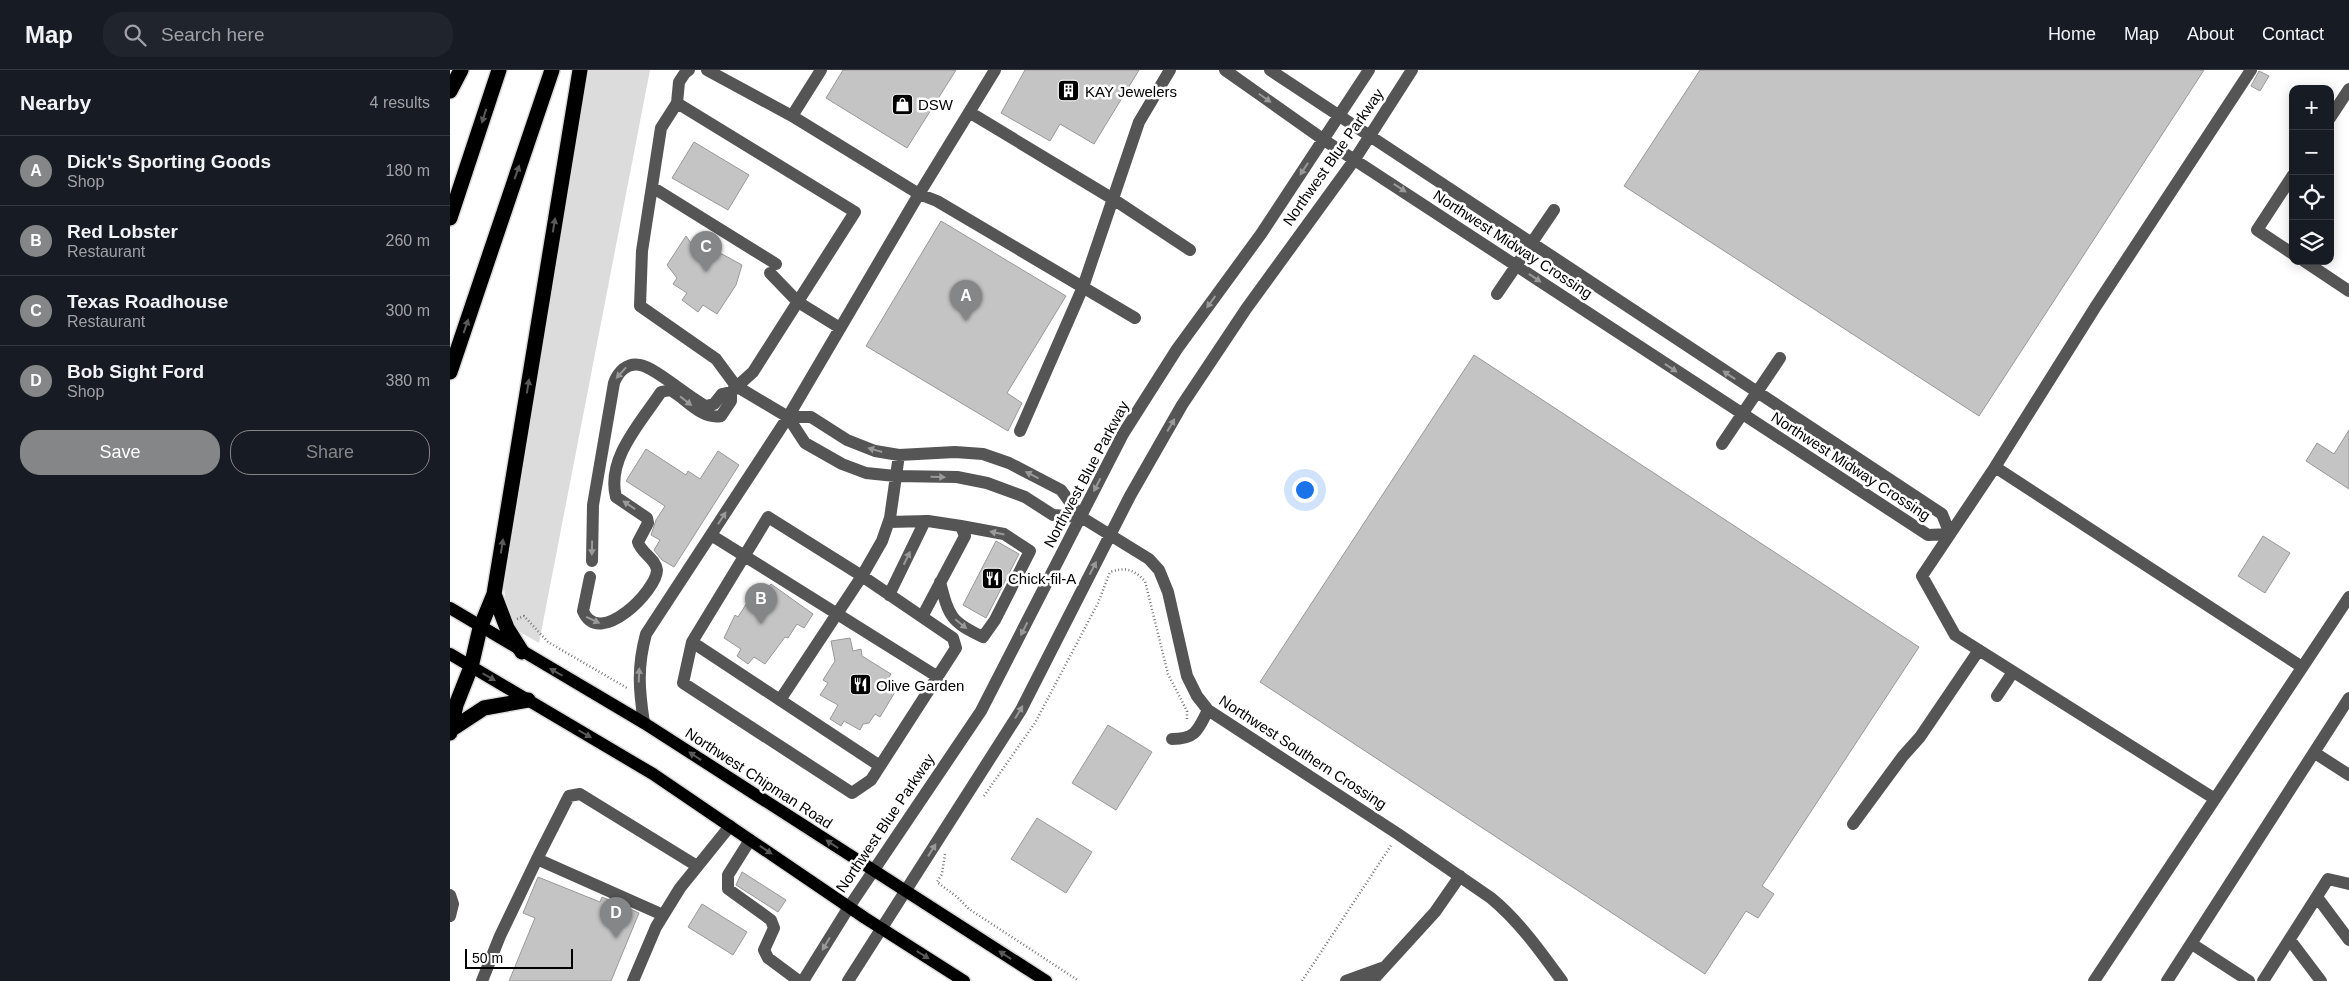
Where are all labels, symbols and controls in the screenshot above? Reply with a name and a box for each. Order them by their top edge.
search box [103,12,453,57]
text: Map [25,21,73,48]
icon: search [121,21,149,49]
text: Search here [161,24,265,45]
text: Home [2048,24,2096,44]
text: Map [2124,24,2159,44]
text: About [2187,24,2234,44]
text: Contact [2262,24,2324,44]
building icon: KAY Jewelers [1057,79,1081,103]
place label: KAY Jewelers [1085,83,1177,100]
street label: Northwest Blue Parkway [1279,85,1387,229]
map controls [2289,85,2334,265]
button: + [2289,85,2334,130]
text: Nearby [20,91,91,114]
shop icon: DSW [890,92,914,116]
one-way arrow [1258,93,1271,103]
text: 4 results [370,94,430,111]
place label: DSW [918,96,954,113]
one-way arrow [480,109,487,124]
button: − [2289,130,2334,175]
text: Dick's Sporting Goods [67,151,271,172]
text: A [30,162,42,179]
text: 180 m [386,162,430,179]
one-way arrow [1299,163,1309,176]
one-way arrow [514,164,522,179]
text: Shop [67,173,104,190]
button: locate [2289,175,2334,220]
one-way arrow [1393,184,1406,193]
street label: Northwest Midway Crossing [1430,186,1596,302]
one-way arrow [551,217,559,233]
button: layers [2289,220,2334,265]
text: Red Lobster [67,221,178,242]
pin: C [690,231,722,272]
text: B [30,232,42,249]
text: 260 m [386,232,430,249]
text: Restaurant [67,243,145,260]
one-way arrow [1528,273,1542,283]
pin: A [950,280,982,321]
text: Texas Roadhouse [67,291,228,312]
one-way arrow [1206,295,1216,309]
text: C [30,302,42,319]
text: 300 m [386,302,430,319]
text: Restaurant [67,313,145,330]
one-way arrow [462,318,470,333]
text: Bob Sight Ford [67,361,204,382]
one-way arrow [1664,363,1677,373]
one-way arrow [615,366,627,378]
one-way arrow [1722,370,1736,379]
text: D [30,372,42,389]
text: 380 m [386,372,430,389]
one-way arrow [524,377,532,393]
text: Shop [67,383,104,400]
one-way arrow [679,396,693,406]
street label: Northwest Blue Parkway [1040,397,1132,550]
street label: Northwest Midway Crossing [1768,408,1934,524]
one-way arrow [1166,419,1175,432]
button: Save [20,430,220,475]
button: Share [230,430,430,475]
one-way arrow [867,446,882,454]
one-way arrow [1025,471,1039,479]
one-way arrow [931,473,947,481]
one-way arrow [1093,477,1102,492]
your location [1292,477,1318,503]
one-way arrow [622,501,635,510]
one-way arrow [717,512,727,525]
one-way arrow [990,529,1005,537]
one-way arrow [498,538,506,554]
one-way arrow [588,541,596,557]
one-way arrow [903,551,911,565]
one-way arrow [1090,561,1098,575]
restaurant icon: Chick-fil-A [980,566,1004,590]
place label: Chick-fil-A [1008,570,1076,587]
pin: B [745,583,777,624]
one-way arrow [586,616,600,624]
one-way arrow [954,619,967,630]
one-way arrow [1020,622,1028,636]
one-way arrow [549,667,563,676]
one-way arrow [635,667,643,683]
one-way arrow [482,673,495,682]
restaurant icon: Olive Garden [848,673,872,697]
place label: Olive Garden [876,677,964,694]
street label: Northwest Southern Crossing [1216,692,1390,812]
one-way arrow [1014,706,1023,719]
street label: Northwest Chipman Road [682,724,836,832]
one-way arrow [578,730,593,738]
street label: Northwest Blue Parkway [832,750,938,895]
one-way arrow [688,752,701,761]
one-way arrow [825,839,838,849]
one-way arrow [928,843,937,857]
one-way arrow [759,845,773,855]
pin: D [600,897,632,938]
one-way arrow [821,937,830,950]
scale bar [465,946,572,969]
text: 50 m [472,950,503,966]
one-way arrow [917,950,930,960]
one-way arrow [999,950,1012,959]

